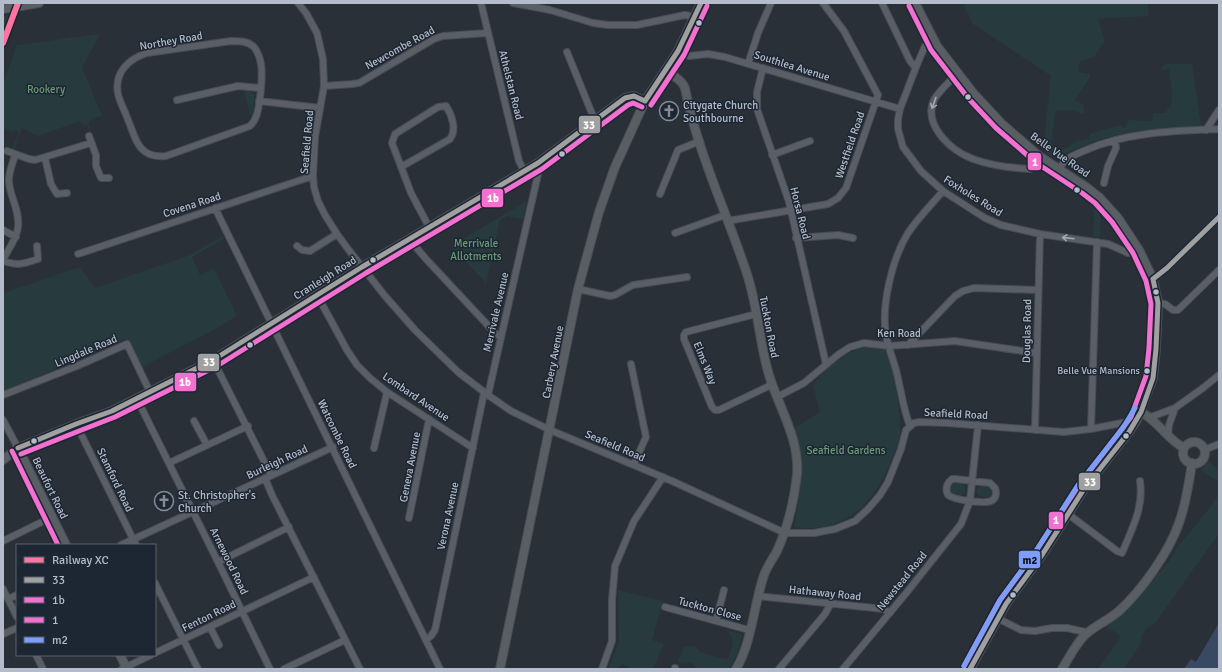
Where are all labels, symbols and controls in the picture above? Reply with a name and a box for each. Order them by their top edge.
unlabelled marker [694,18,704,28]
street label: Newcombe Road [363,23,437,72]
street label: Northey Road [138,29,204,53]
street label: Southlea Avenue [752,48,832,84]
street label: Athelstan Road [496,49,526,121]
park label: Rookery [27,83,66,96]
unlabelled marker [963,92,973,102]
one-way arrow [930,97,937,110]
place label: Citygate Church Southbourne [683,99,758,125]
church icon: Citygate Church Southbourne [658,100,680,122]
street label: Seafield Road [298,109,316,174]
street label: Westfield Road [832,110,868,180]
line badge: 33 [578,115,601,134]
text: 33 [583,119,595,132]
street label: Belle Vue Road [1028,130,1092,180]
unlabelled marker [557,149,567,159]
line badge: 1 [1027,152,1042,171]
text: 1 [1032,156,1038,169]
street label: Foxholes Road [941,173,1005,219]
street label: Horsa Road [787,185,813,241]
unlabelled marker [1072,185,1082,195]
line badge: 1b [481,188,504,208]
street label: Covena Road [161,189,223,220]
text: 1b [487,192,499,205]
one-way arrow [1062,234,1075,242]
park label: Merrivale Allotments [450,237,502,263]
street label: Cranleigh Road [291,253,359,302]
unlabelled marker [368,255,378,265]
street label: Merrivale Avenue [480,271,512,353]
unlabelled marker [1151,287,1161,297]
street label: Tuckton Road [757,295,781,359]
street label: Douglas Road [1020,299,1034,363]
street label: Carbery Avenue [540,325,566,399]
street label: Ken Road [877,327,921,340]
street label: Lingdale Road [53,332,119,370]
unlabelled marker [245,340,255,350]
street label: Elms Way [691,340,720,387]
line badge: 33 [197,353,220,372]
text: 33 [203,356,215,369]
place label: Belle Vue Mansions [1057,365,1141,377]
marker: Belle Vue Mansions [1142,366,1152,376]
street label: Lombard Avenue [380,370,452,424]
line badge: 1b [174,372,197,392]
text: 1b [179,376,191,389]
street label: Watcombe Road [315,397,359,471]
street label: Seafield Road [924,406,988,422]
street label: Seafield Road [583,428,647,465]
street label: Geneva Avenue [397,431,423,503]
unlabelled marker [1121,431,1131,441]
unlabelled marker [29,436,39,446]
street label: Burleigh Road [244,442,310,482]
park label: Seafield Gardens [806,444,886,457]
street label: Stamford Road [94,446,136,514]
street label: Beaufort Road [29,455,71,521]
line badge: 33 [1078,472,1101,491]
text: 33 [1084,476,1096,489]
street label: Verona Avenue [434,481,462,551]
place label: St. Christopher's Church [178,489,256,515]
church icon: St. Christopher's Church [153,490,175,512]
line badge: 1 [1048,511,1064,530]
text: 1 [1053,514,1059,527]
street label: Arnewood Road [207,525,251,597]
legend [16,544,156,656]
street label: Newstead Road [874,549,930,613]
line badge: m2 [1018,550,1041,569]
text: Railway XC [52,553,109,568]
text: m2 [1023,554,1037,567]
text: 33 [52,573,65,588]
street label: Hathaway Road [788,583,862,603]
unlabelled marker [1008,590,1018,600]
text: 1b [52,593,65,608]
street label: Tuckton Close [677,594,743,624]
street label: Fenton Road [180,597,238,635]
text: 1 [52,613,58,628]
text: m2 [52,633,68,648]

